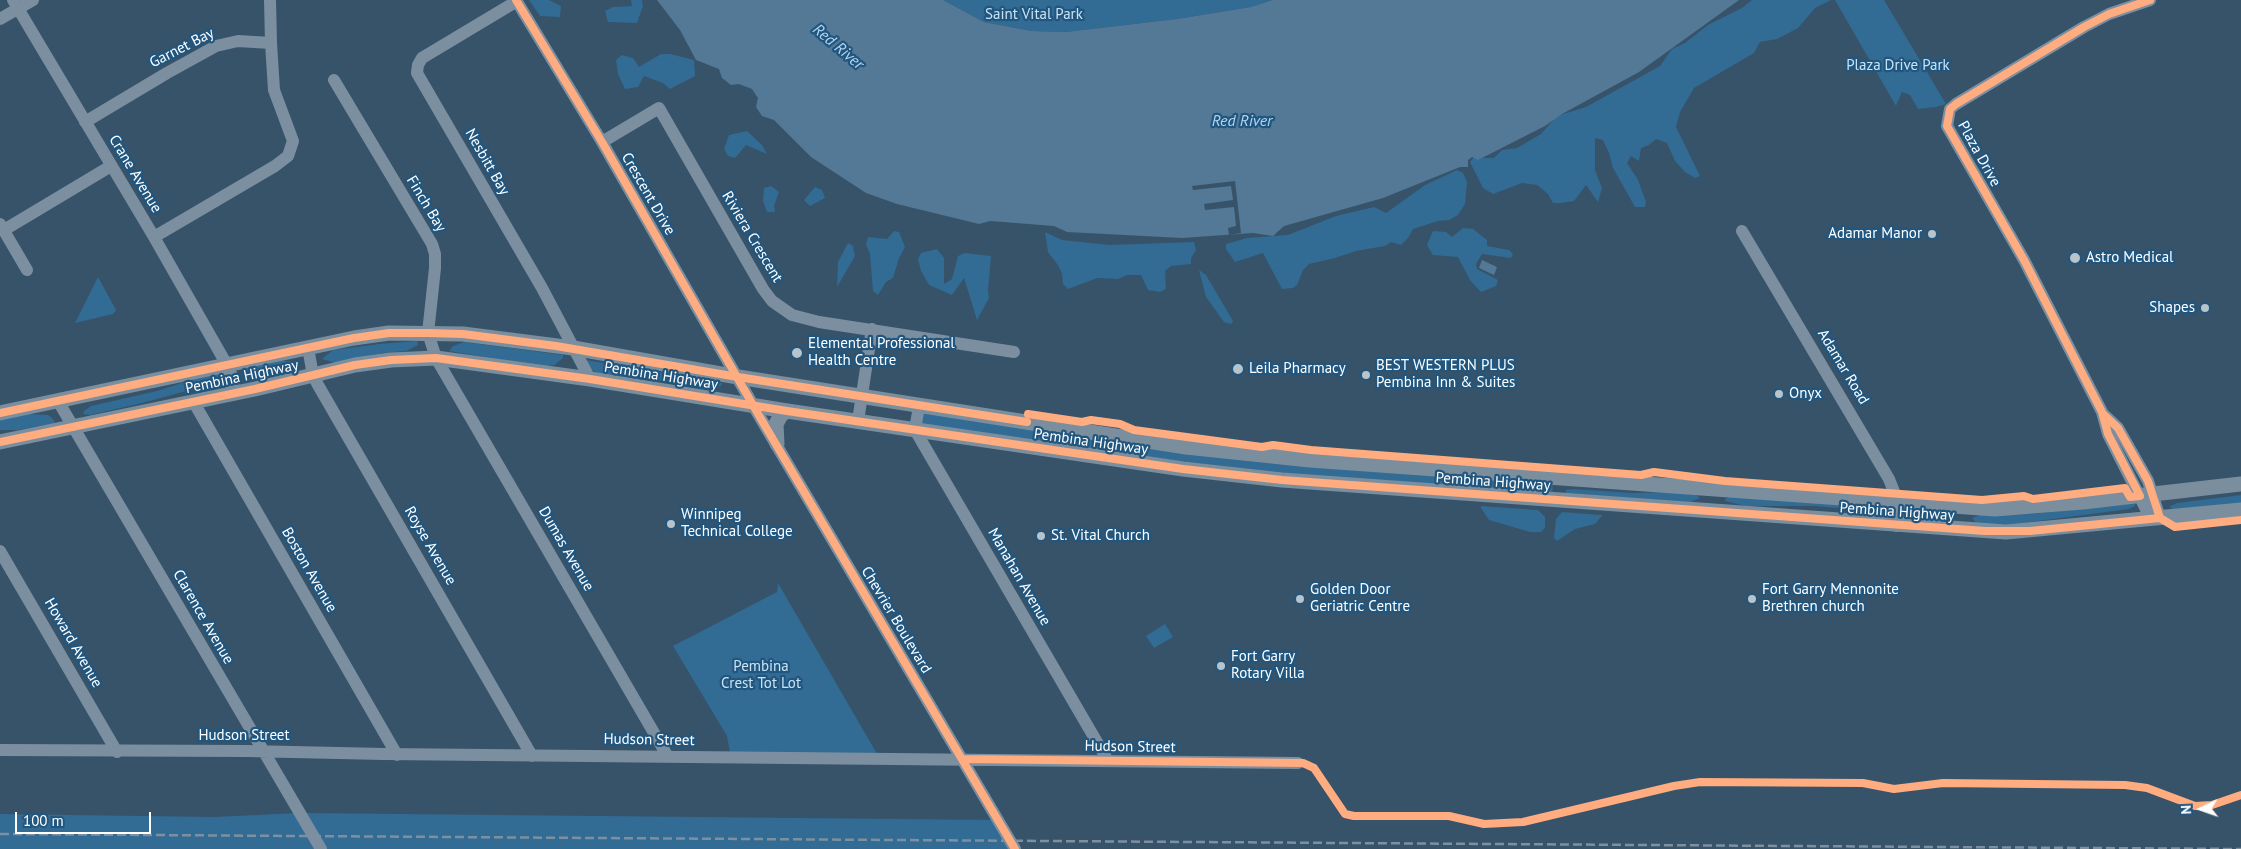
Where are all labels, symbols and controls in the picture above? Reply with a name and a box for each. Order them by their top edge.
park label: Saint Vital Park [985,6,1083,24]
water label: Red River [809,20,867,74]
street label: Garnet Bay [147,24,217,72]
park label: Plaza Drive Park [1846,57,1950,75]
water label: Red River [1212,111,1272,131]
street label: Plaza Drive [1954,118,2004,190]
street label: Nesbitt Bay [461,126,513,198]
street label: Crane Avenue [105,132,165,216]
street label: Crescent Drive [617,150,679,238]
street label: Finch Bay [402,173,450,235]
street label: Riviera Crescent [718,188,786,286]
place label: Adamar Manor [1828,225,1922,243]
marker: Adamar Manor [1926,228,1938,240]
place label: Astro Medical [2086,249,2173,267]
marker: Astro Medical [2068,251,2082,265]
place label: Shapes [2149,299,2195,317]
marker: Shapes [2199,302,2211,314]
street label: Adamar Road [1813,326,1873,408]
place label: Elemental Professional Health Centre [808,335,955,370]
marker: Elemental Professional Health Centre [790,346,804,360]
street label: Pembina Highway [184,356,300,398]
place label: BEST WESTERN PLUS Pembina Inn & Suites [1376,357,1515,392]
street label: Pembina Highway [603,358,719,394]
place label: Leila Pharmacy [1249,360,1346,378]
marker: Leila Pharmacy [1231,362,1245,376]
marker: BEST WESTERN PLUS Pembina Inn & Suites [1360,369,1372,381]
place label: Onyx [1789,385,1822,403]
marker: Onyx [1773,388,1785,400]
street label: Pembina Highway [1033,425,1149,459]
street label: Pembina Highway [1435,469,1551,495]
street label: Pembina Highway [1839,499,1955,525]
street label: Royse Avenue [400,503,460,589]
street label: Dumas Avenue [535,504,597,594]
place label: Winnipeg Technical College [681,506,793,541]
marker: Winnipeg Technical College [665,518,677,530]
street label: Boston Avenue [277,524,341,616]
street label: Manahan Avenue [984,525,1054,629]
place label: St. Vital Church [1051,527,1150,545]
marker: St. Vital Church [1035,530,1047,542]
street label: Chevrier Boulevard [857,563,935,677]
street label: Clarence Avenue [169,567,237,667]
place label: Golden Door Geriatric Centre [1310,581,1410,616]
place label: Fort Garry Mennonite Brethren church [1762,581,1899,616]
marker: Golden Door Geriatric Centre [1294,593,1306,605]
marker: Fort Garry Mennonite Brethren church [1746,593,1758,605]
street label: Howard Avenue [40,595,106,691]
place label: Fort Garry Rotary Villa [1231,648,1305,683]
park label: Pembina Crest Tot Lot [721,658,801,693]
marker: Fort Garry Rotary Villa [1215,660,1227,672]
street label: Hudson Street [198,727,290,745]
street label: Hudson Street [603,730,695,750]
street label: Hudson Street [1084,737,1176,757]
north arrow [2176,784,2226,834]
scale bar [18,802,154,834]
text: N [2177,805,2195,815]
text: 100 m [23,811,64,830]

